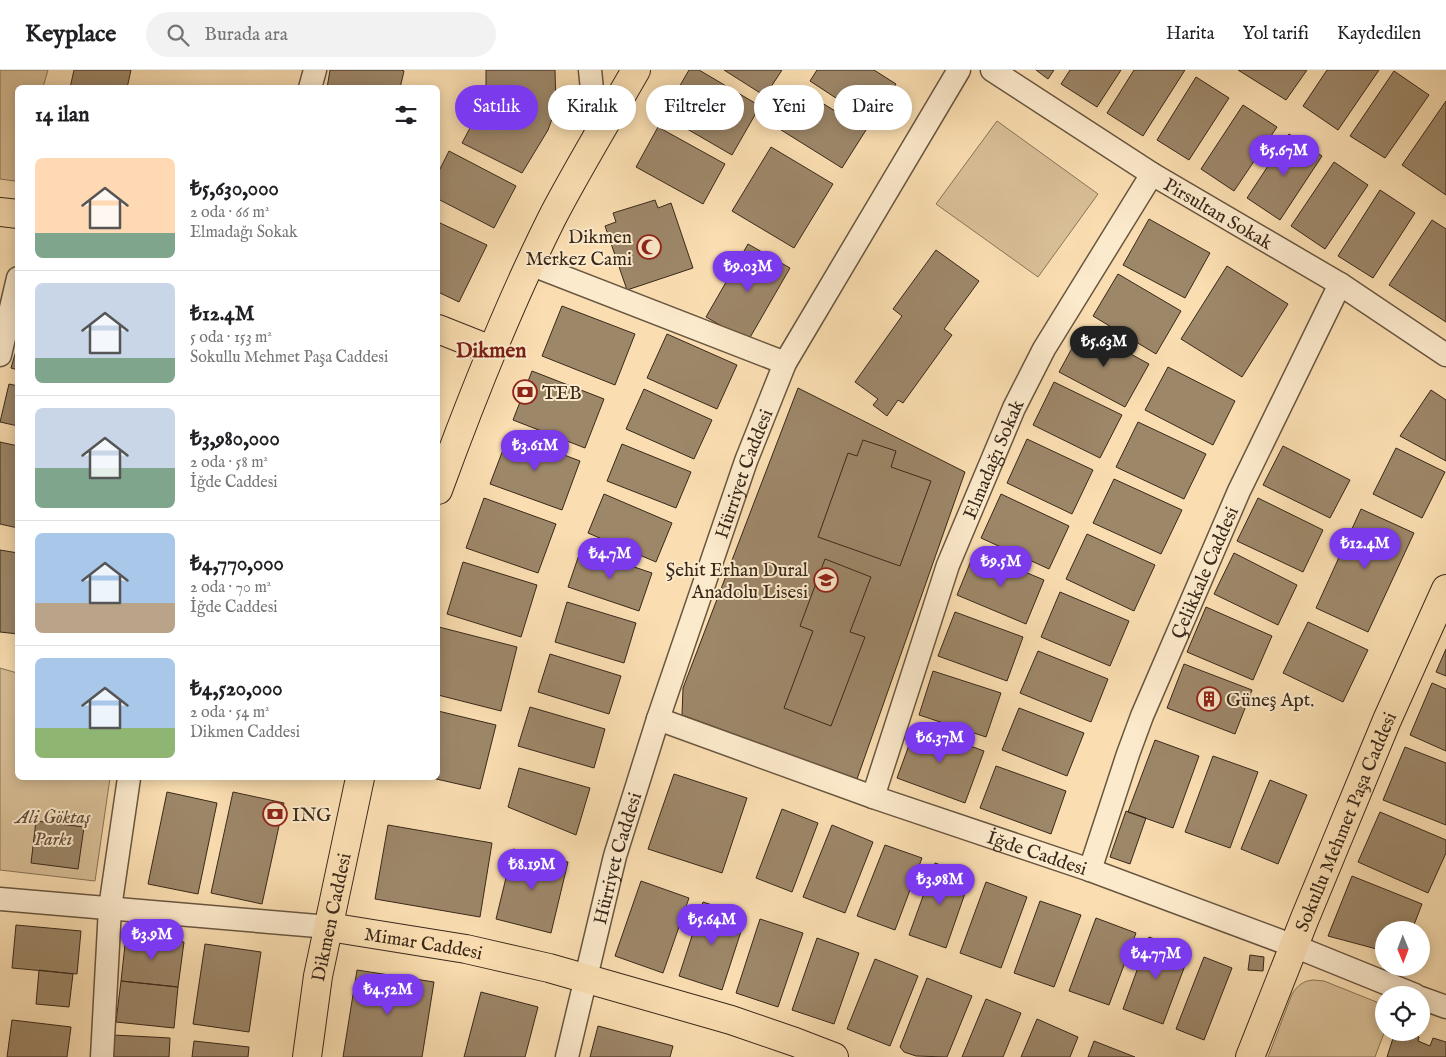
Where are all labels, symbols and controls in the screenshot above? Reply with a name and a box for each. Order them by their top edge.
search box [146,12,496,57]
text: Keyplace [25,19,116,50]
icon: search [164,21,192,49]
text: Burada ara [204,23,288,47]
text: Harita [1166,23,1215,46]
text: Yol tarifi [1243,23,1309,46]
text: Kaydedilen [1337,23,1421,46]
chip: Satılık [455,85,538,130]
chip: Kiralık [548,85,636,130]
chip: Filtreler [646,85,744,130]
chip: Yeni [754,85,824,130]
chip: Daire [834,85,912,130]
icon: filters [392,101,420,129]
text: 14 ilan [35,102,89,129]
pin: ₺5.67M [1243,134,1325,177]
text: ₺5.67M [1260,141,1308,161]
street label: Pirsultan Sokak [1159,173,1277,256]
text: ₺5,630,000 [190,176,279,203]
icon: home [75,178,135,238]
text: 2 oda · 66 m² [190,203,269,223]
text: Elmadağı Sokak [190,223,297,243]
place label: Dikmen Merkez Cami [525,226,632,272]
mosque icon: Dikmen Merkez Cami [636,234,662,260]
pin: ₺9.03M [707,250,789,293]
text: ₺9.03M [724,257,772,277]
text: ₺12.4M [190,301,254,328]
icon: home [75,303,135,363]
pin: ₺5.63M [1063,326,1145,368]
text: 5 oda · 153 m² [190,328,272,348]
text: ₺5.63M [1081,332,1127,352]
district label: Dikmen [456,338,526,365]
text: Sokullu Mehmet Paşa Caddesi [190,348,388,368]
bank icon: TEB [512,379,538,405]
place label: TEB [542,382,582,406]
street label: Elmadağı Sokak [959,395,1031,523]
street label: Hürriyet Caddesi [710,406,779,542]
text: ₺3,980,000 [190,426,280,453]
icon: home [75,428,135,488]
pin: ₺3.61M [494,430,576,472]
text: ₺3.61M [512,436,558,456]
text: 2 oda · 58 m² [190,453,268,473]
text: İğde Caddesi [190,473,278,493]
street label: Çelikkale Caddesi [1167,503,1245,643]
pin: ₺12.4M [1324,528,1406,570]
text: ₺12.4M [1340,534,1390,554]
pin: ₺4.7M [575,538,645,580]
text: ₺4.7M [589,544,631,564]
pin: ₺9.5M [966,546,1036,588]
text: ₺4,770,000 [190,551,284,578]
text: ₺9.5M [981,552,1021,572]
icon: home [75,553,135,613]
place label: Şehit Erhan Dural Anadolu Lisesi [666,559,809,605]
school or university icon: Şehit Erhan Dural Anadolu Lisesi [813,567,839,593]
text: 2 oda · 70 m² [190,578,271,598]
text: İğde Caddesi [190,598,278,618]
text: ₺4,520,000 [190,676,283,703]
icon: home [75,678,135,738]
building icon: Güneş Apt. [1196,686,1222,712]
place label: Güneş Apt. [1226,689,1314,713]
text: 2 oda · 54 m² [190,703,269,723]
street label: Sokullu Mehmet Paşa Caddesi [1291,709,1403,936]
pin: ₺6.37M [899,722,981,764]
text: Dikmen Caddesi [190,723,300,743]
text: ₺6.37M [916,728,964,748]
street label: Hürriyet Caddesi [589,790,648,927]
bank icon: ING [262,801,288,827]
place label: ING [292,804,331,828]
park label: Ali Göktaş Parkı [14,806,91,852]
street label: İğde Caddesi [983,826,1090,882]
pin: ₺8.19M [491,848,573,891]
street label: Dikmen Caddesi [307,851,358,984]
text: ₺8.19M [509,855,555,875]
pin: ₺3.98M [899,864,981,906]
text: ₺3.98M [917,870,963,890]
pin: ₺5.64M [671,904,753,946]
text: ₺5.64M [688,910,736,930]
pin: ₺3.9M [117,918,187,961]
north arrow [1375,921,1430,976]
map controls [1375,921,1430,1041]
street label: Mimar Caddesi [363,923,485,966]
text: ₺3.9M [132,925,172,945]
pin: ₺4.77M [1115,938,1197,980]
text: ₺4.77M [1131,944,1181,964]
pin: ₺4.52M [347,974,429,1016]
text: ₺4.52M [363,980,413,1000]
button: locate [1375,986,1430,1041]

